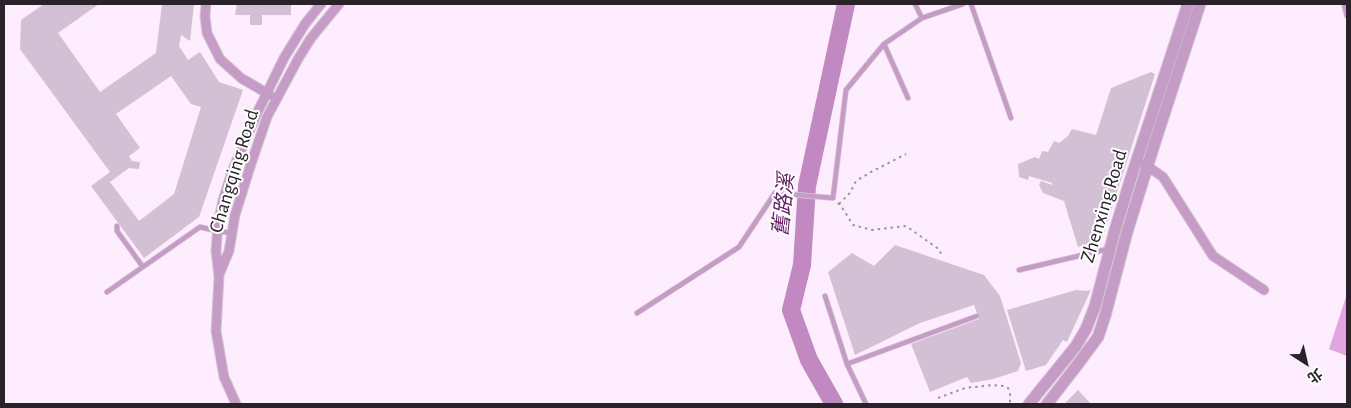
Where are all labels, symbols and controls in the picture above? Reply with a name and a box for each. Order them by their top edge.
street label: Changqing Road [204,106,264,236]
street label: Zhenxing Road [1075,146,1133,266]
water label: 舊路溪 [768,172,800,238]
north arrow [1281,338,1331,388]
text: 北 [1305,366,1324,385]

